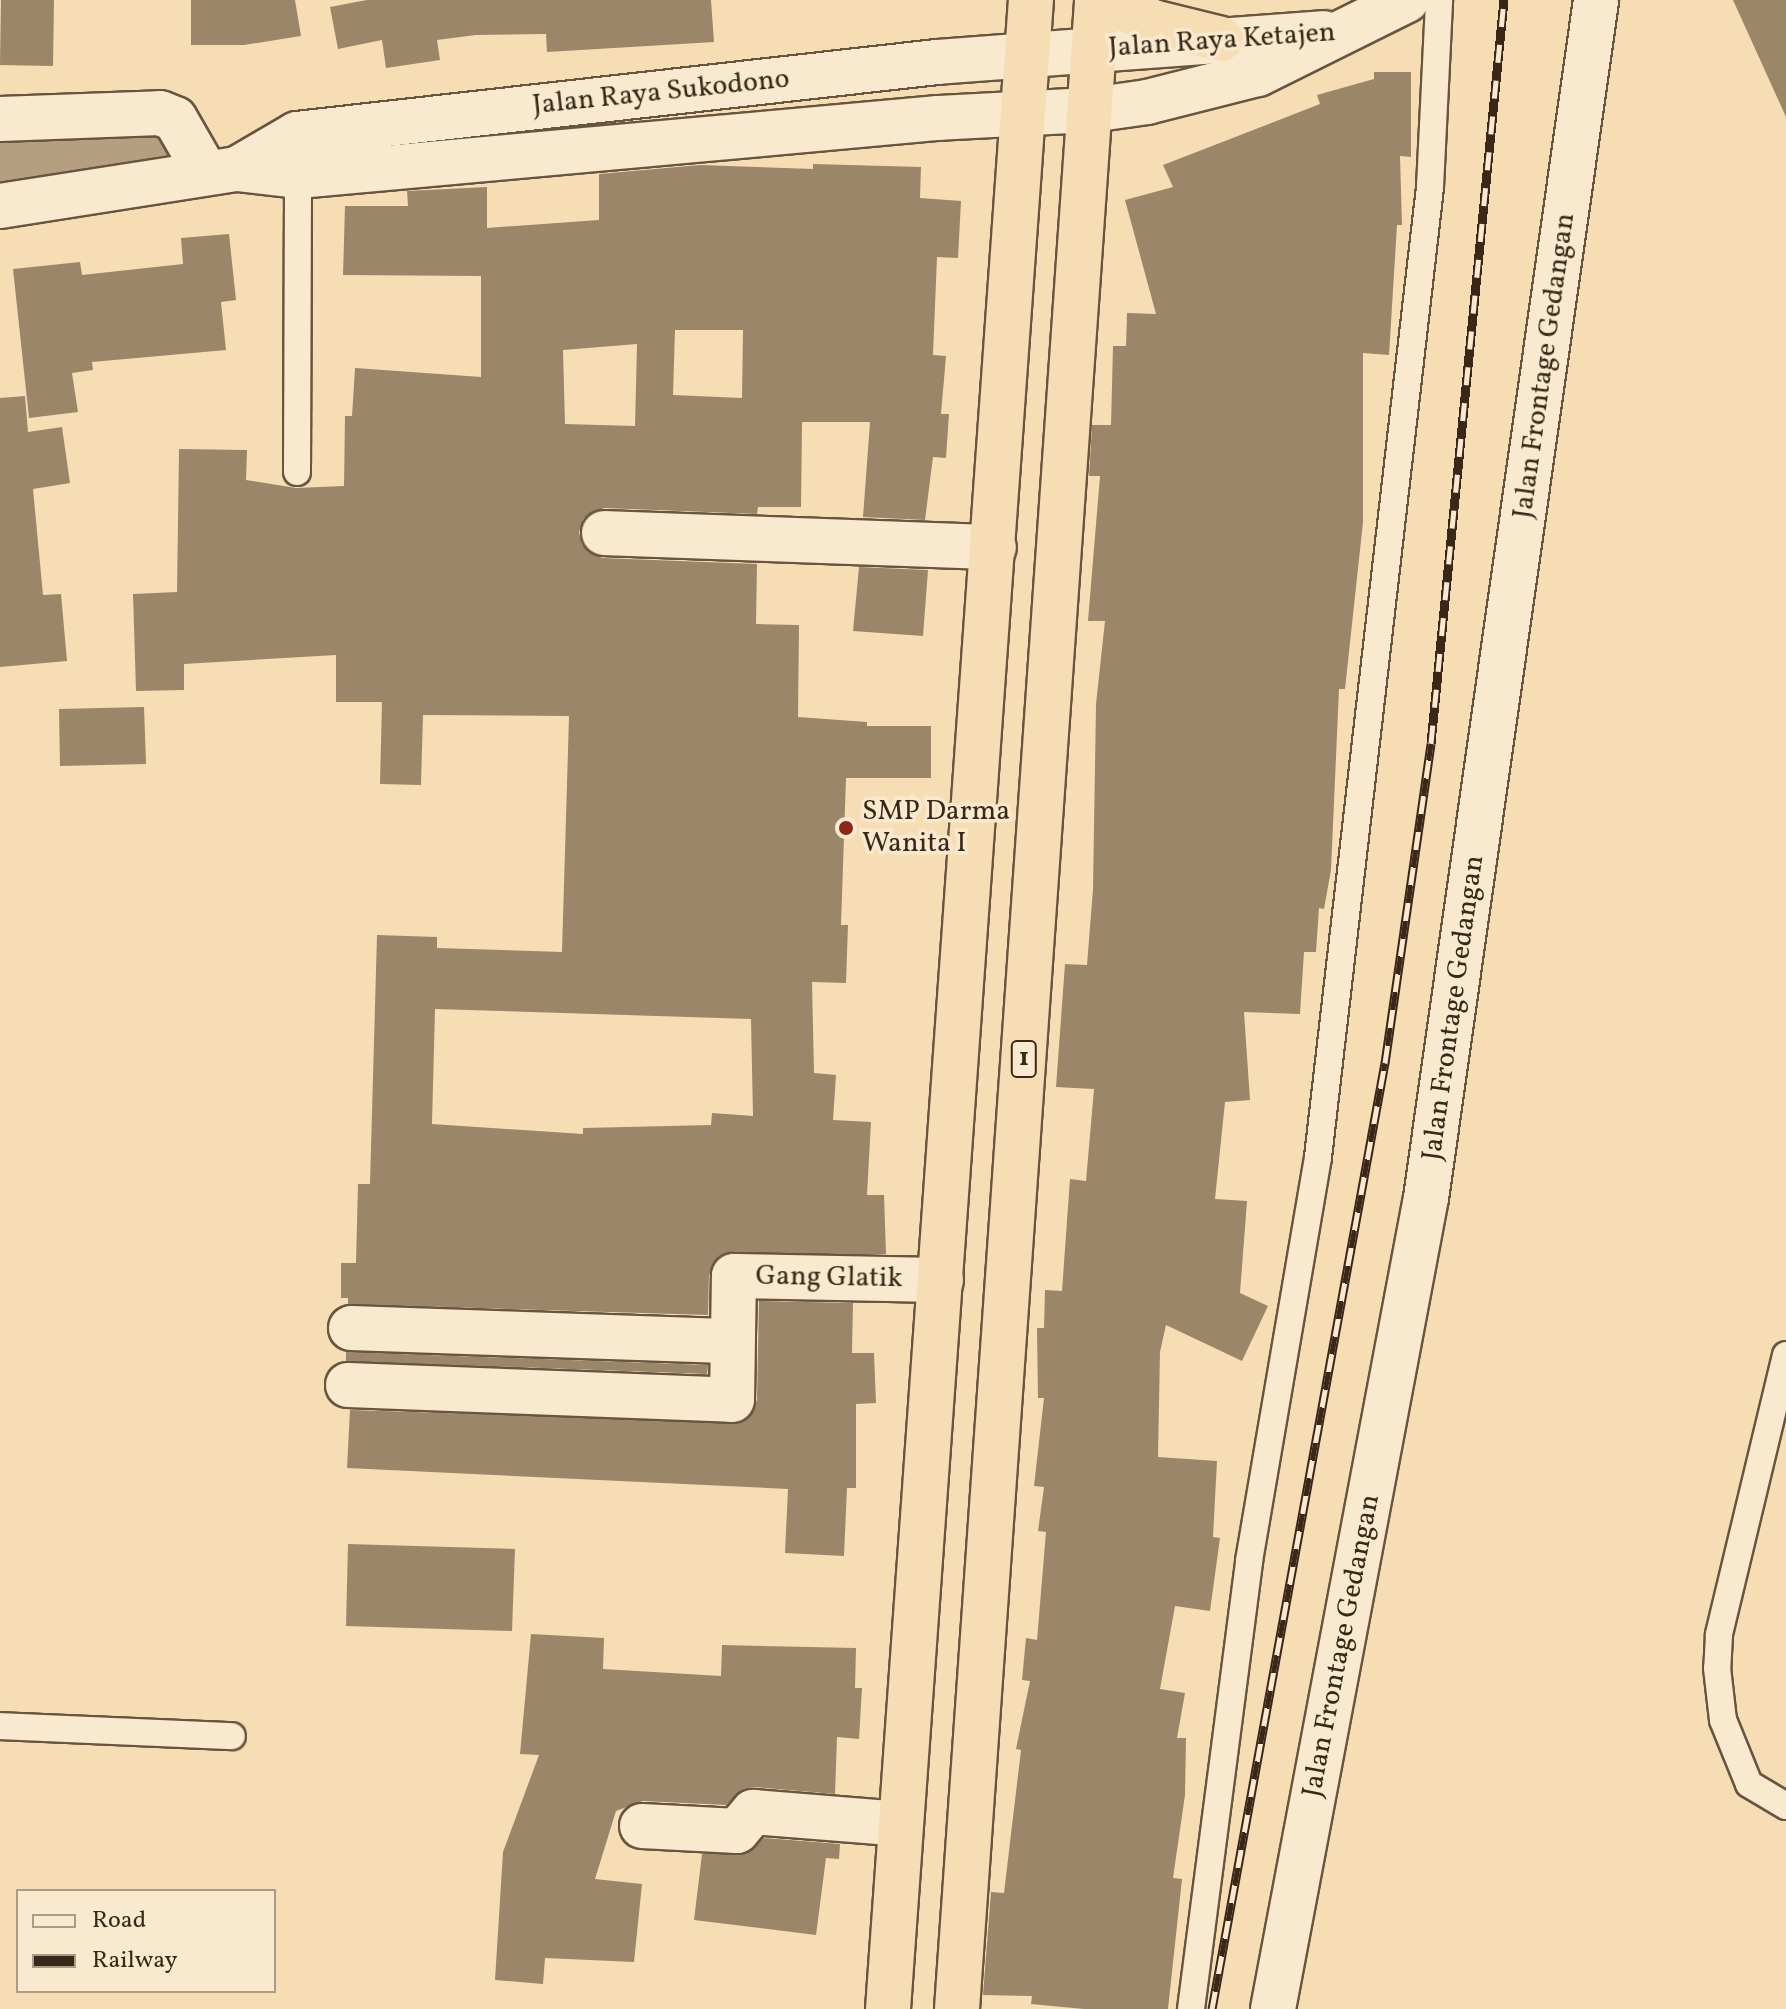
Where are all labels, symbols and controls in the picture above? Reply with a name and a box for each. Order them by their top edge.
street label: Jalan Raya Ketajen [1107,16,1337,66]
street label: Jalan Raya Sukodono [531,63,791,123]
street label: Jalan Frontage Gedangan [1507,211,1583,521]
place label: SMP Darma Wanita I [862,795,1010,861]
marker: SMP Darma Wanita I [837,819,855,837]
street label: Jalan Frontage Gedangan [1416,853,1492,1163]
road number: 1 [1010,1037,1038,1081]
street label: Gang Glatik [755,1260,903,1296]
street label: Jalan Frontage Gedangan [1296,1492,1388,1800]
legend [16,1889,276,1993]
text: Road [92,1904,146,1938]
text: Railway [92,1944,178,1978]

